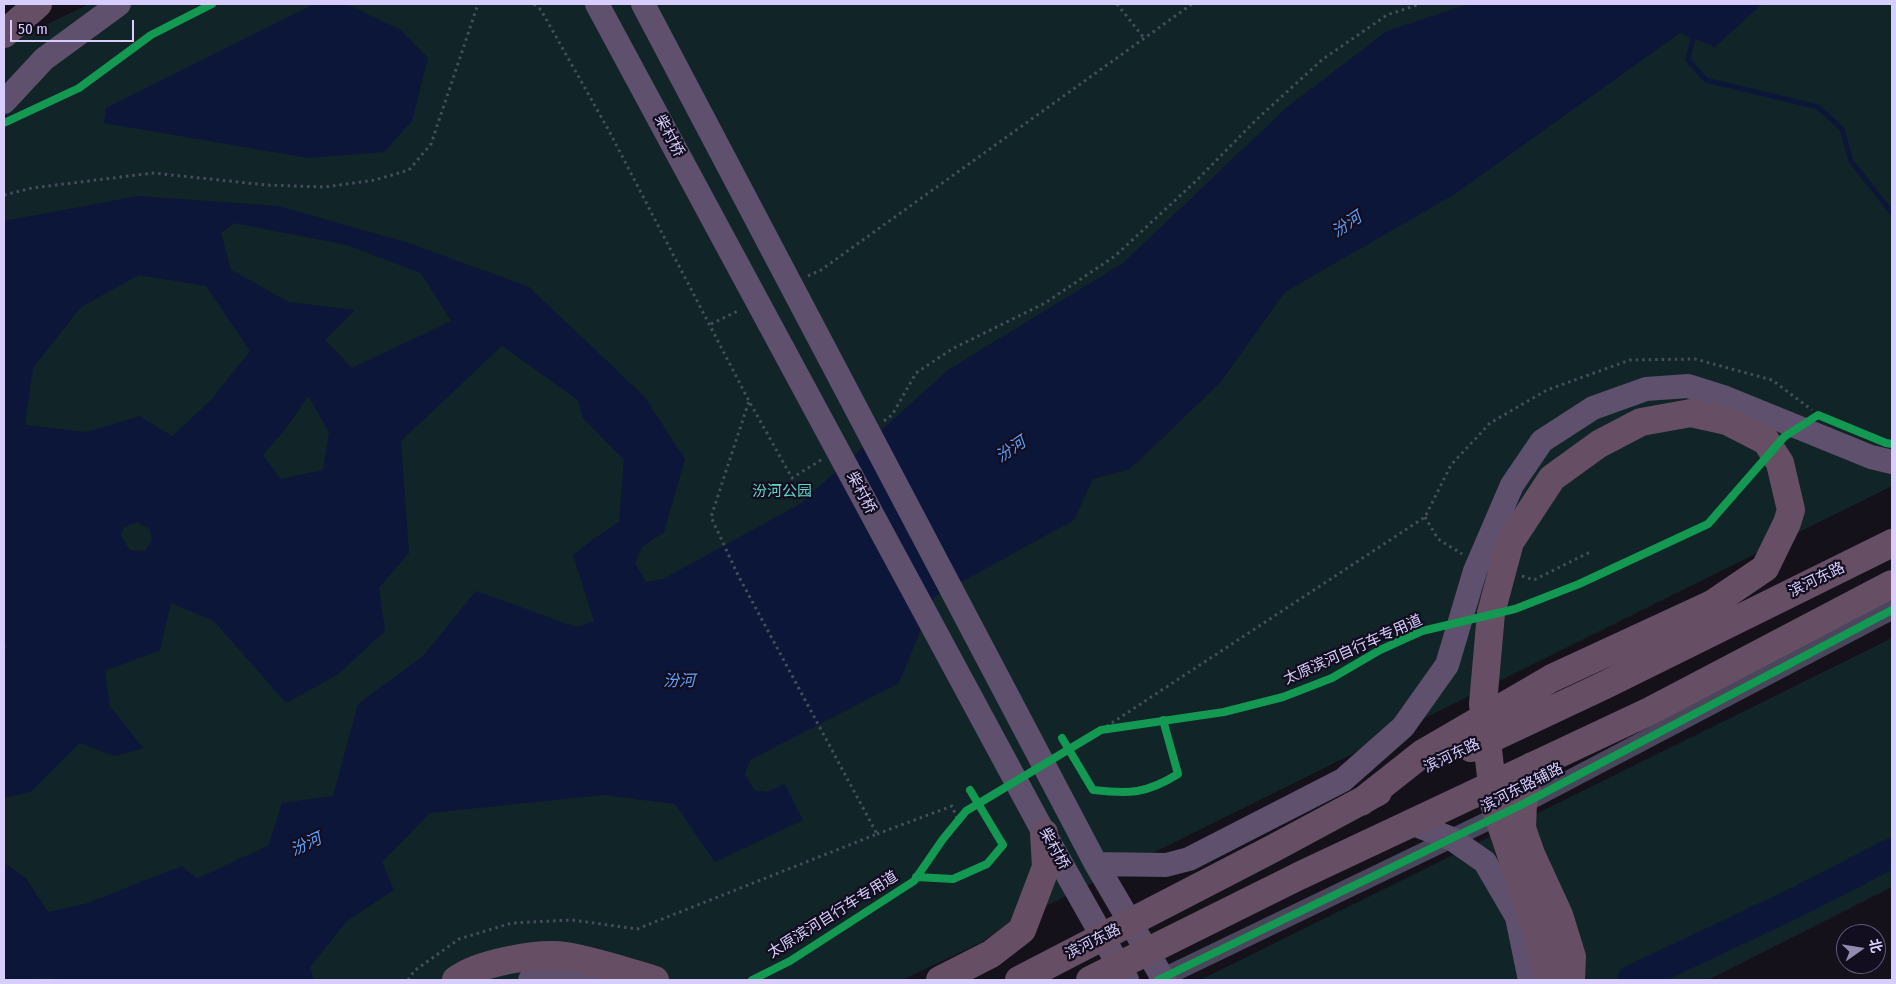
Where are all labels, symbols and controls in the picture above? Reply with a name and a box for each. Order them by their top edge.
scale bar [12,10,136,42]
text: 50 m [18,20,48,38]
street label: 柴村桥 [650,112,688,160]
water label: 汾河 [1328,208,1366,242]
water label: 汾河 [992,433,1030,467]
street label: 柴村桥 [842,469,880,517]
park label: 汾河公园 [752,483,812,501]
street label: 滨河东路 [1786,559,1848,601]
street label: 太原滨河自行车专用道 [1281,611,1425,689]
water label: 汾河 [663,672,695,692]
street label: 滨河东路 [1421,735,1483,777]
street label: 滨河东路辅路 [1478,760,1566,816]
street label: 柴村桥 [1035,825,1073,873]
water label: 汾河 [287,830,325,860]
street label: 太原滨河自行车专用道 [765,868,901,962]
street label: 滨河东路 [1062,920,1124,964]
north arrow [1836,924,1886,974]
text: 北 [1865,937,1885,954]

